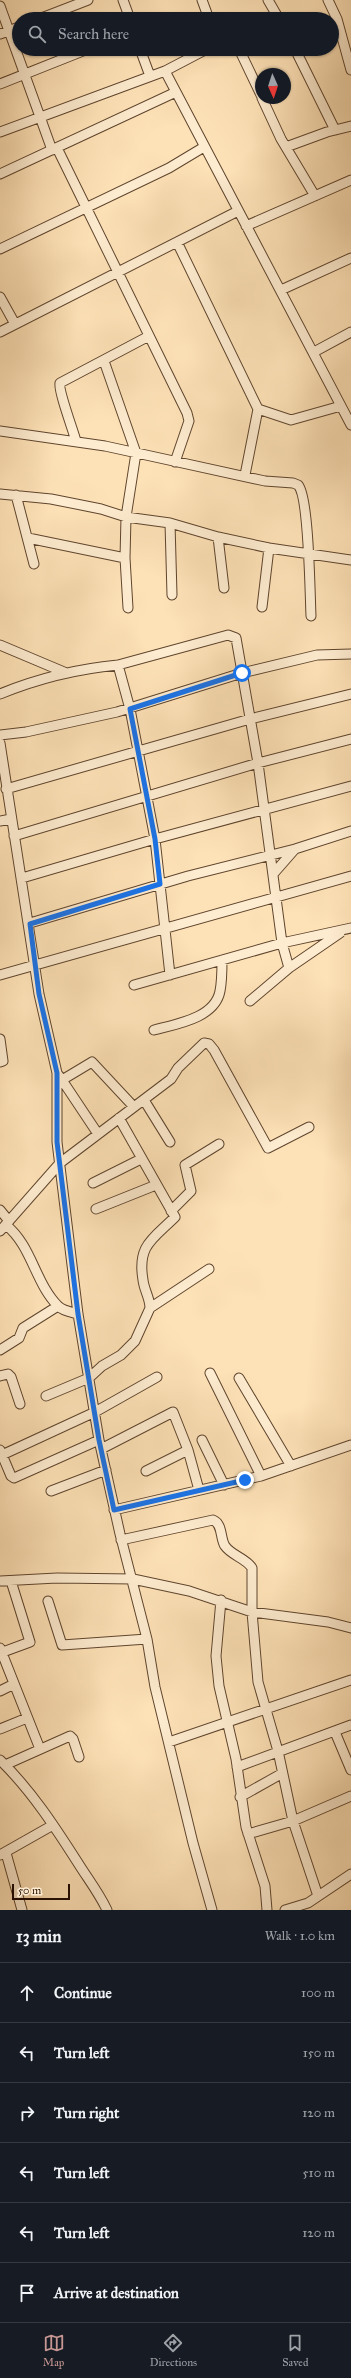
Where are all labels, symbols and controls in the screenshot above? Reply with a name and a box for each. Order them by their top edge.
search box [12,12,339,56]
icon: search [26,23,48,45]
text: Search here [58,25,129,43]
north arrow [255,68,291,104]
route start [233,664,251,682]
route end [236,1471,254,1489]
scale bar [12,1882,70,1901]
text: 50 m [18,1884,41,1897]
text: 13 min [16,1926,61,1947]
text: Walk · 1.0 km [265,1928,335,1944]
icon: ahead [16,1982,38,2004]
text: Continue [54,1984,112,2002]
text: 100 m [301,1985,335,2001]
icon: left [16,2042,38,2064]
text: Turn left [54,2044,110,2062]
text: 150 m [303,2045,335,2061]
icon: right [16,2102,38,2124]
text: Turn right [54,2104,119,2122]
text: 120 m [302,2105,335,2121]
icon: left [16,2162,38,2184]
text: Turn left [54,2164,110,2182]
text: 510 m [303,2165,335,2181]
icon: left [16,2222,38,2244]
text: Turn left [54,2224,110,2242]
text: 120 m [302,2225,335,2241]
icon: arrive [16,2282,38,2304]
text: Arrive at destination [54,2284,179,2302]
tab: Map [43,2332,65,2369]
tab: Directions [150,2332,197,2369]
tab: Saved [282,2332,308,2369]

